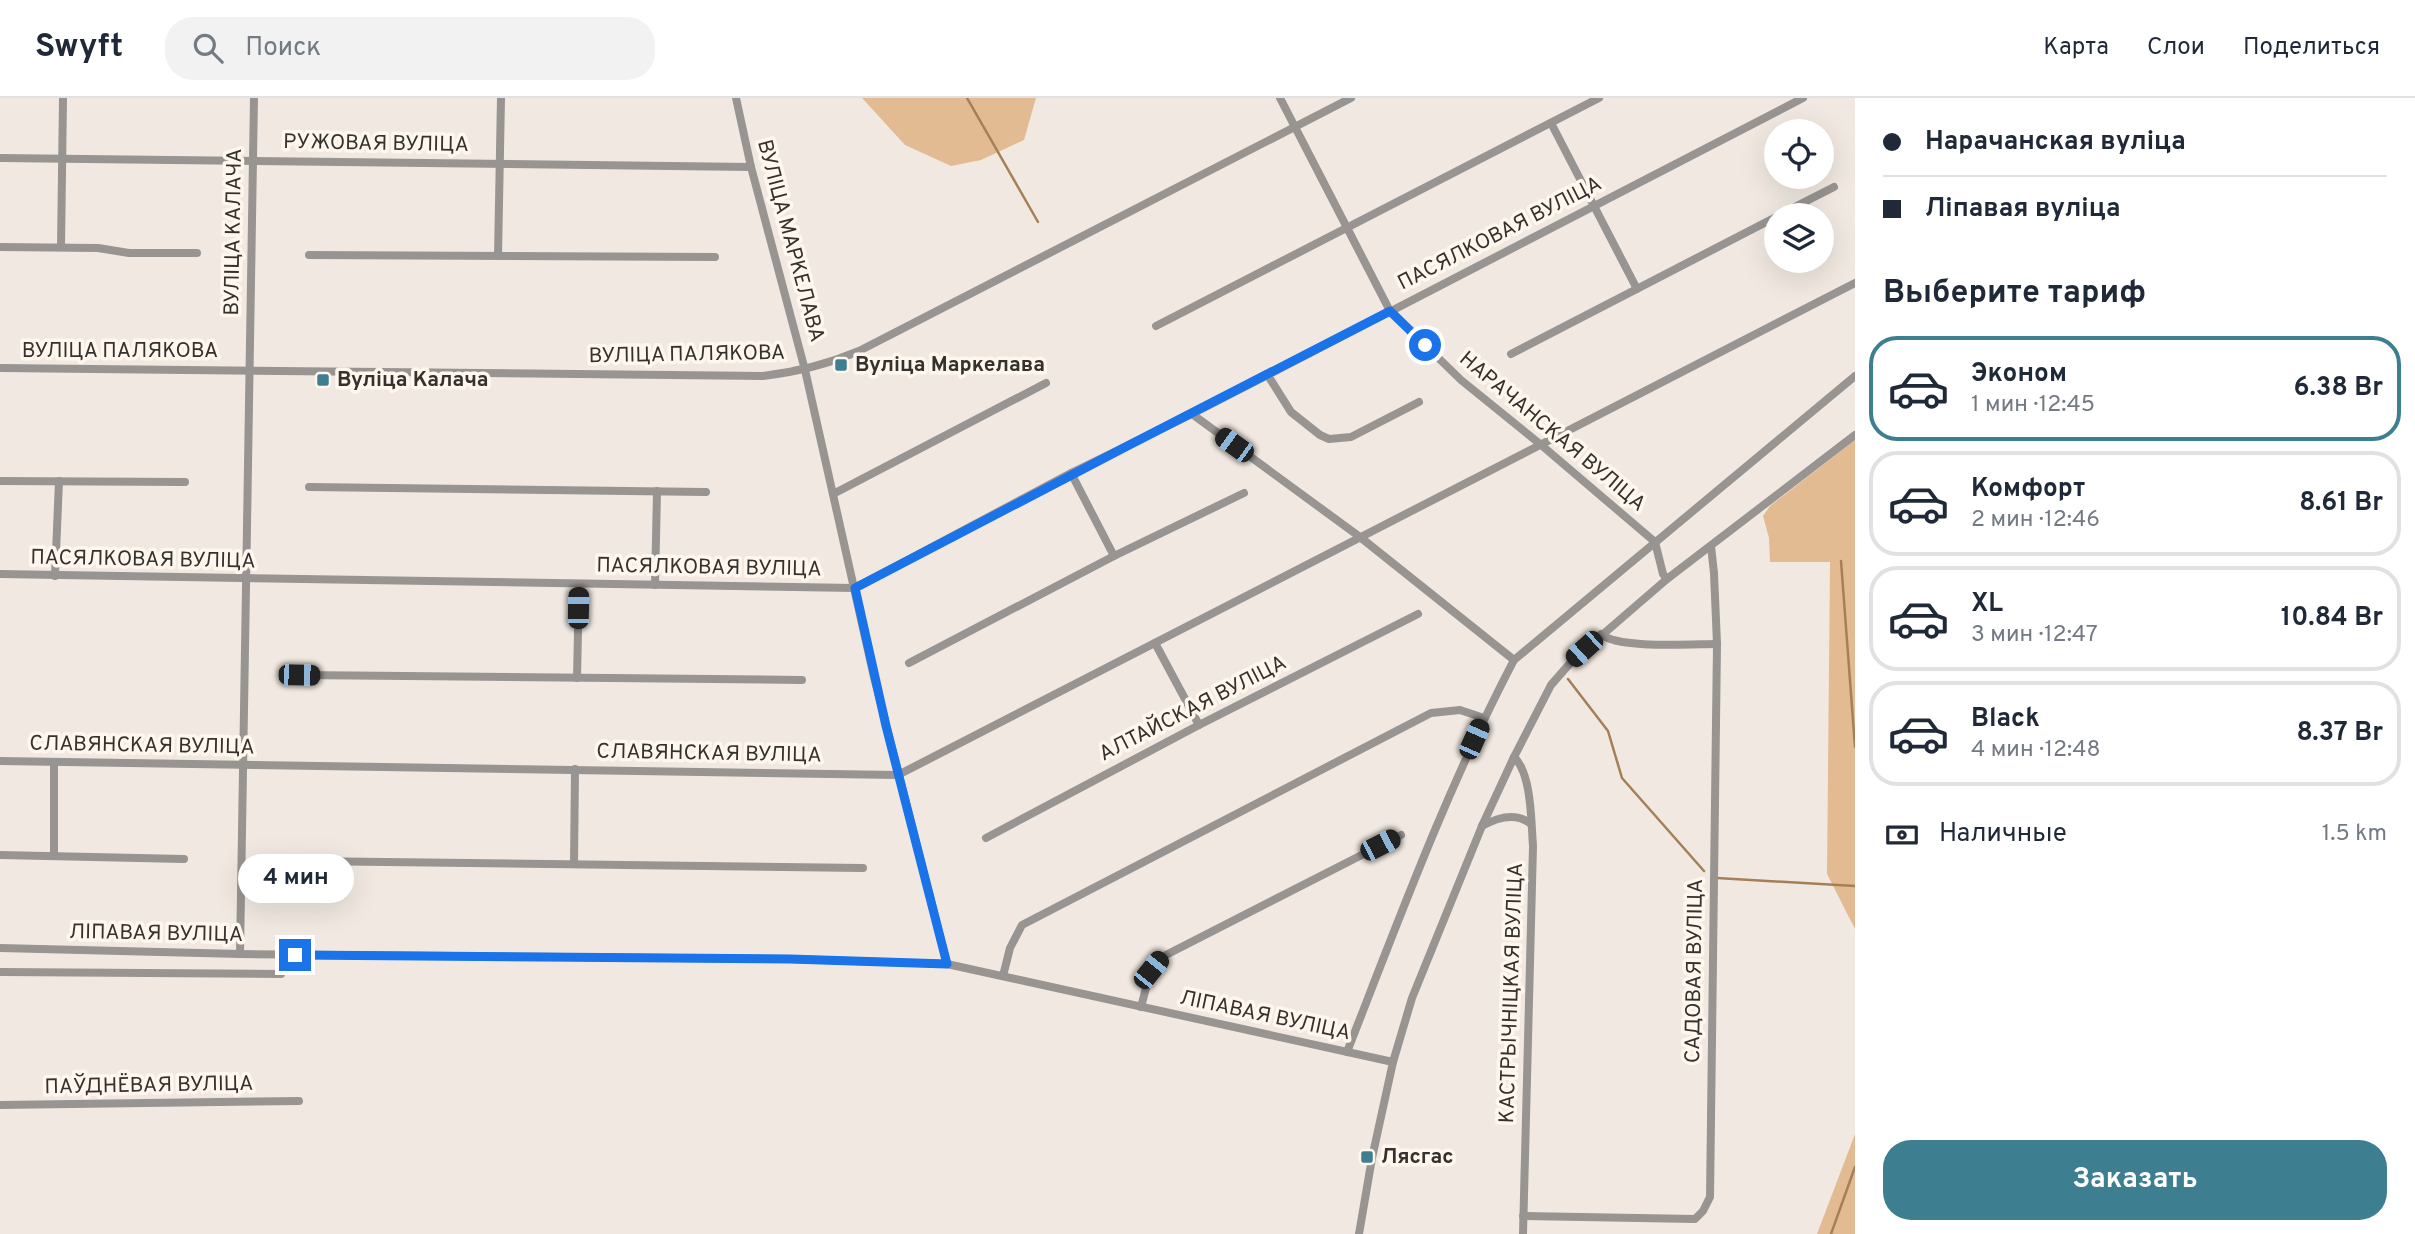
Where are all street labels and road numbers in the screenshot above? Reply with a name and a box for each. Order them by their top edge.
street label: РУЖОВАЯ ВУЛІЦА [283,129,469,159]
street label: ВУЛІЦА МАРКЕЛАВА [750,137,830,345]
street label: ВУЛІЦА КАЛАЧА [219,148,249,316]
street label: ПАСЯЛКОВАЯ ВУЛІЦА [1393,171,1607,297]
street label: ВУЛІЦА ПАЛЯКОВА [22,338,218,365]
street label: ВУЛІЦА ПАЛЯКОВА [589,340,785,370]
street label: НАРАЧАНСКАЯ ВУЛІЦА [1453,346,1651,518]
street label: ПАСЯЛКОВАЯ ВУЛІЦА [30,545,256,575]
street label: ПАСЯЛКОВАЯ ВУЛІЦА [596,553,822,583]
street label: АЛТАЙСКАЯ ВУЛІЦА [1094,649,1291,768]
street label: СЛАВЯНСКАЯ ВУЛІЦА [29,731,255,761]
street label: СЛАВЯНСКАЯ ВУЛІЦА [596,739,822,769]
street label: КАСТРЫЧНІЦКАЯ ВУЛІЦА [1494,862,1530,1124]
street label: САДОВАЯ ВУЛІЦА [1680,879,1710,1063]
street label: ЛІПАВАЯ ВУЛІЦА [69,919,243,949]
street label: ЛІПАВАЯ ВУЛІЦА [1177,985,1353,1047]
street label: ПАЎДНЁВАЯ ВУЛІЦА [44,1070,254,1101]

